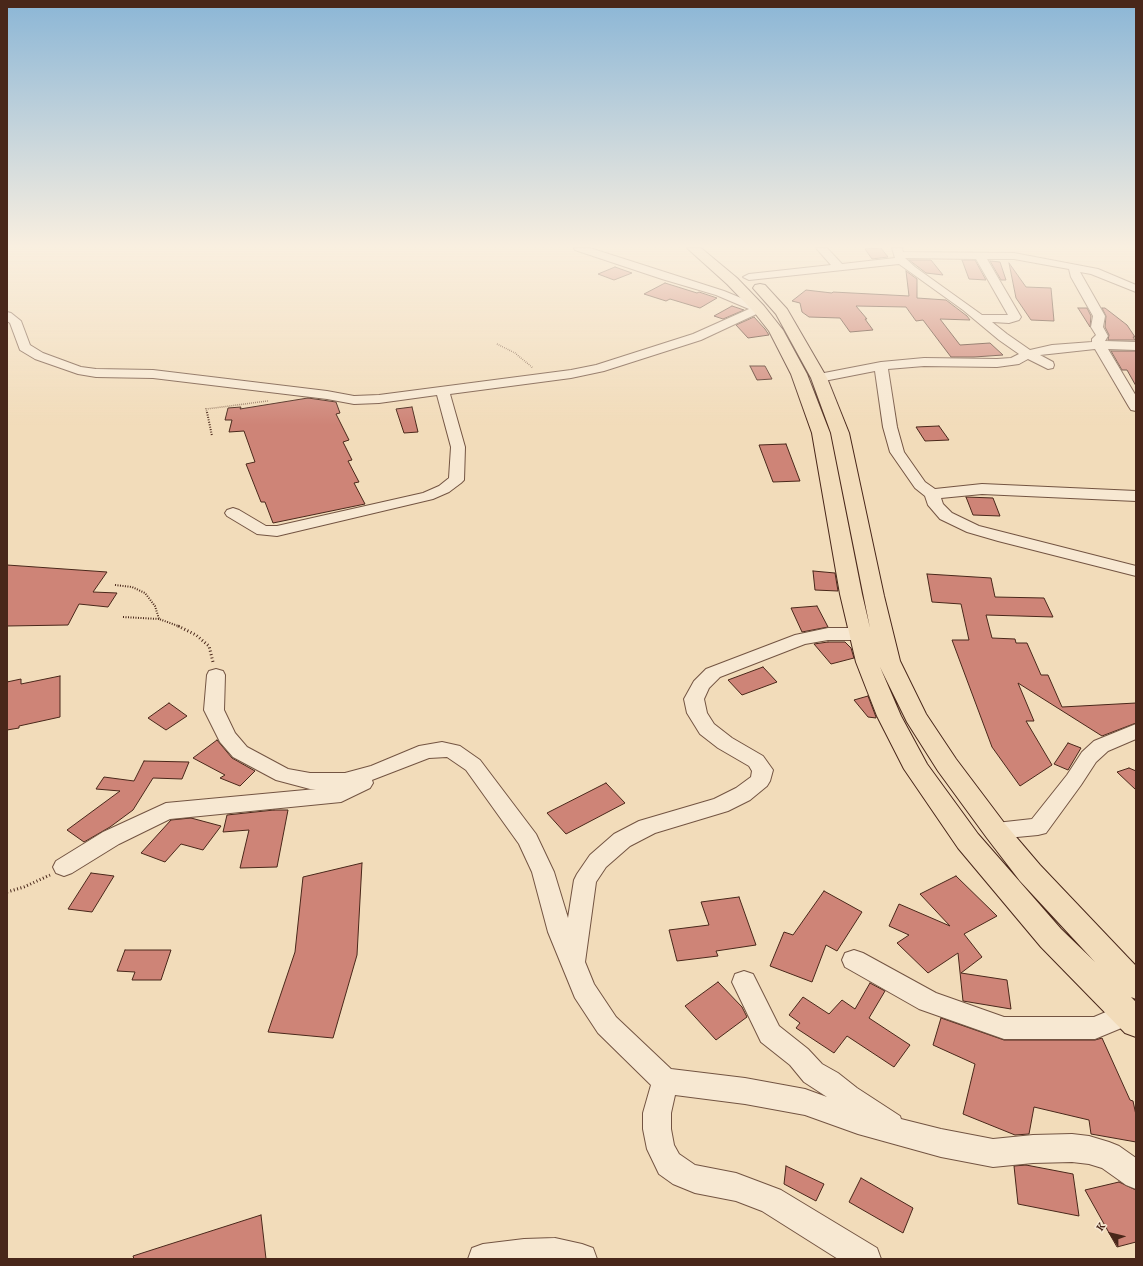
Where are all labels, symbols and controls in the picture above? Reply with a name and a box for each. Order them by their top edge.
north arrow [1091,1214,1131,1254]
text: K [1093,1220,1109,1234]

